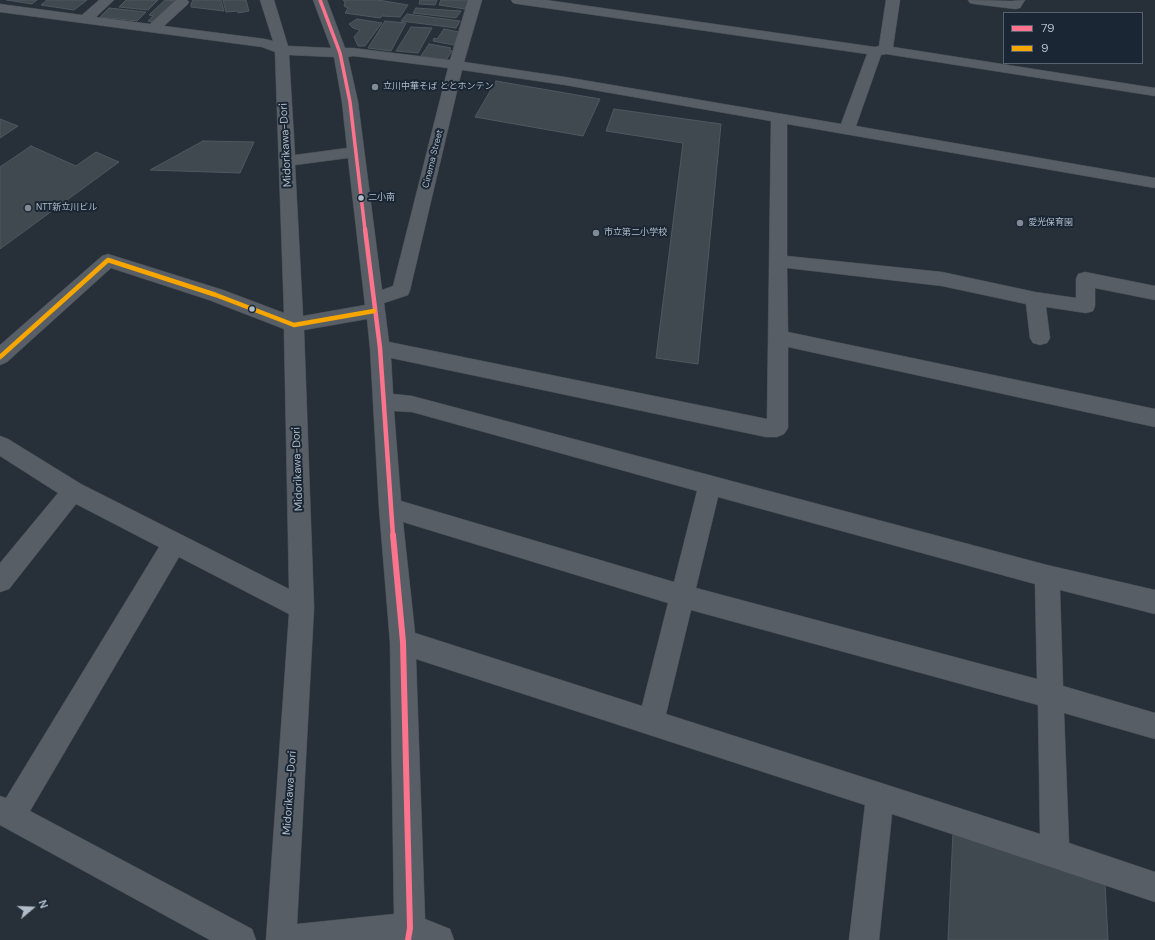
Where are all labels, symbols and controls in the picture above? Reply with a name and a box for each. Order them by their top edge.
legend [1003,12,1143,64]
text: 79 [1041,20,1055,36]
text: 9 [1041,40,1049,56]
marker: 立川中華そば ととホンテン [370,82,380,92]
place label: 立川中華そば ととホンテン [383,82,493,92]
street label: Midorikawa-Dori [277,103,295,187]
street label: Cinema Street [421,129,445,189]
marker: 二小南 [356,193,366,203]
place label: 二小南 [368,193,395,203]
marker: NTT新立川ビル [23,203,33,213]
place label: NTT新立川ビル [36,203,97,213]
marker: 愛光保育園 [1015,218,1025,228]
place label: 愛光保育園 [1028,218,1073,228]
marker: 市立第二小学校 [591,228,601,238]
place label: 市立第二小学校 [604,228,667,238]
unlabelled marker [247,304,257,314]
street label: Midorikawa-Dori [290,427,306,511]
street label: Midorikawa-Dori [280,750,300,836]
north arrow [12,888,52,928]
text: N [35,898,51,910]

